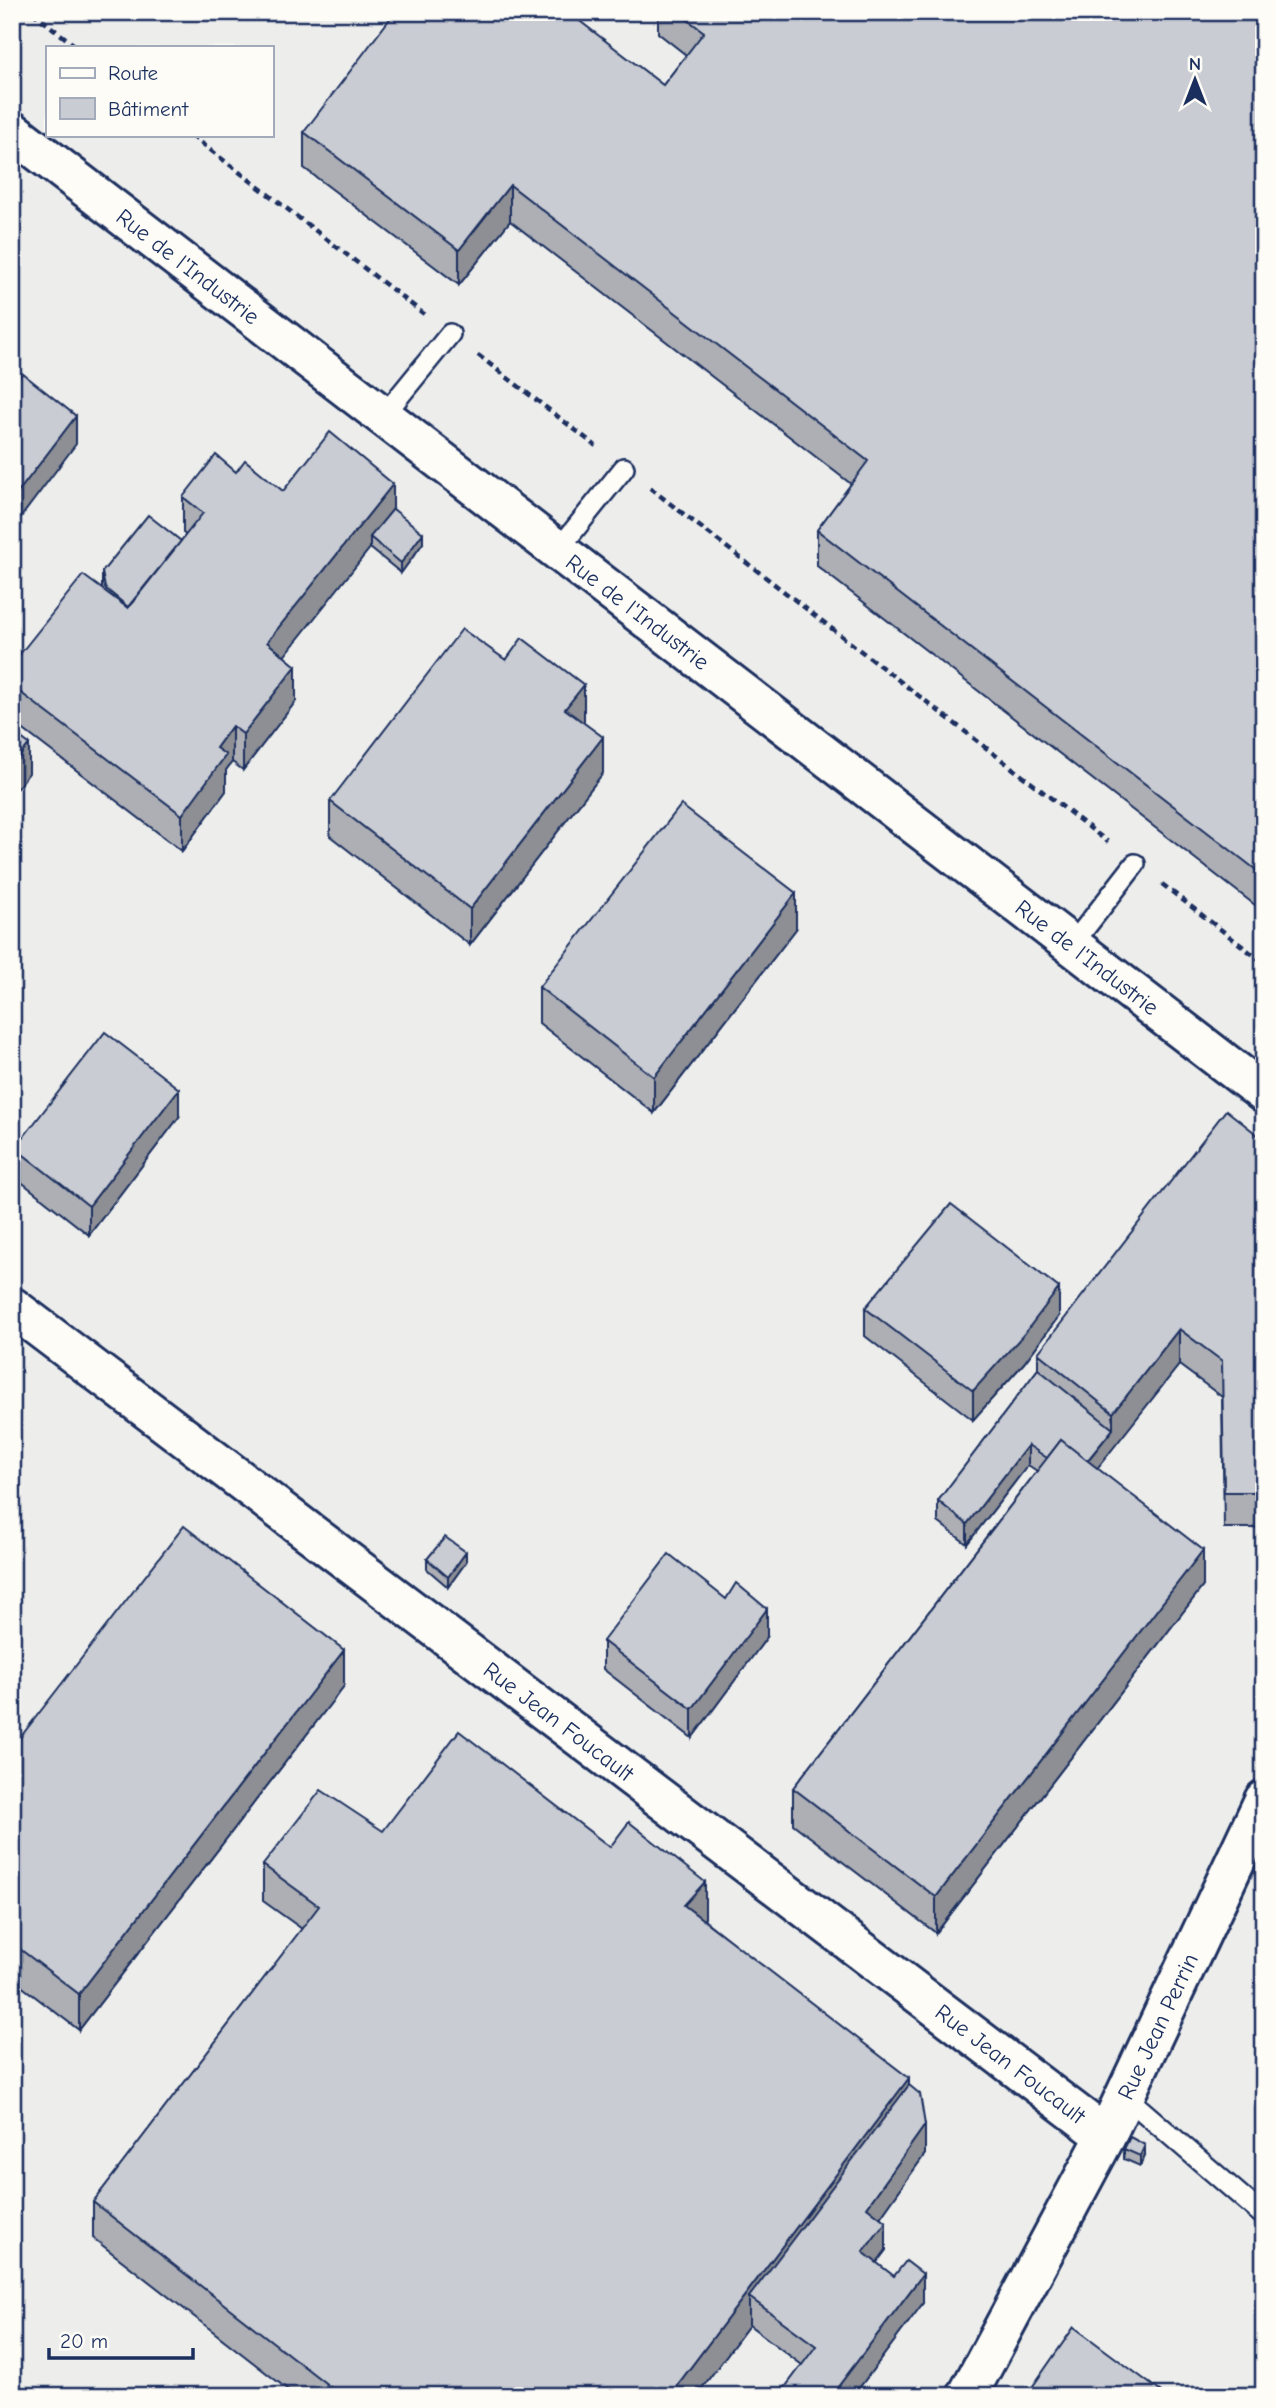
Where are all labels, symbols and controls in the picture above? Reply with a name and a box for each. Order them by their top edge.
legend [46,46,273,136]
north arrow [1160,46,1230,116]
text: N [1189,53,1201,75]
text: Route [108,61,158,85]
text: Bâtiment [108,97,189,121]
street label: Rue de l'Industrie [111,203,265,330]
street label: Rue de l'Industrie [560,549,714,676]
street label: Rue de l'Industrie [1010,894,1164,1021]
street label: Rue Jean Foucault [478,1656,640,1788]
street label: Rue Jean Perrin [1112,1949,1204,2104]
street label: Rue Jean Foucault [930,1999,1092,2131]
scale bar [49,2317,192,2361]
text: 20 m [60,2329,108,2353]

